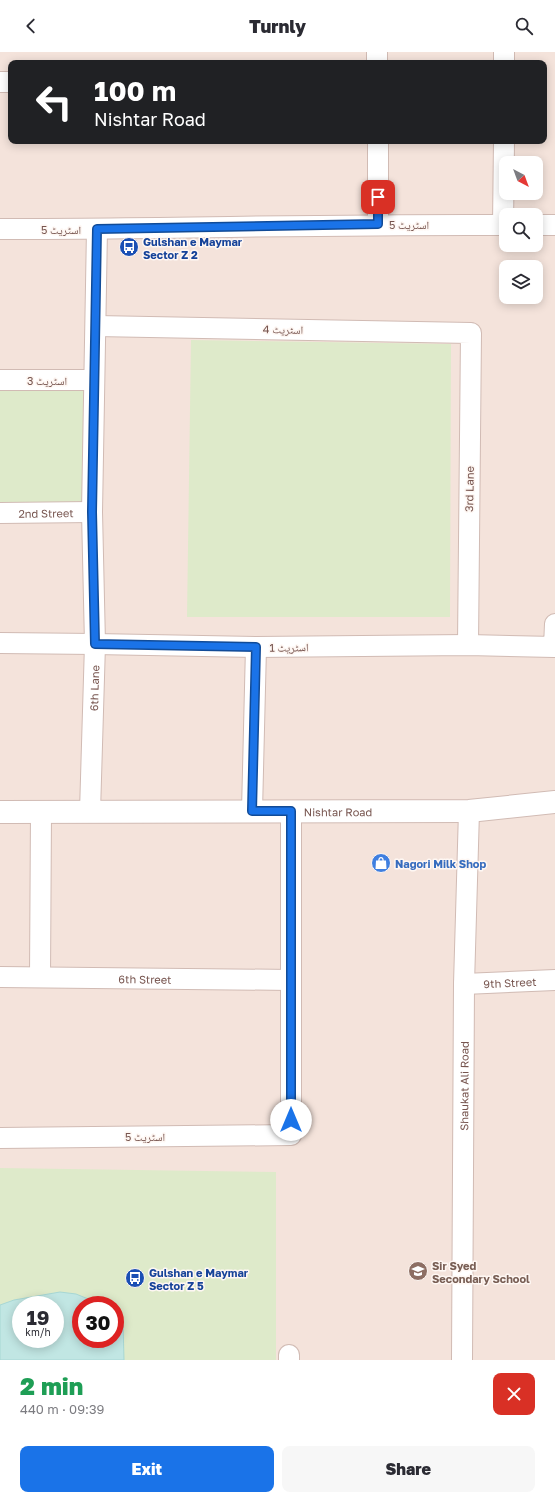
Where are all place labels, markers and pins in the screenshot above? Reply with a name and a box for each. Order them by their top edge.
pin [361,180,395,214]
place label: Gulshan e Maymar Sector Z 2 [143,235,243,261]
bus stop icon: Gulshan e Maymar Sector Z 2 [118,236,140,258]
shop icon: Nagori Milk Shop [370,852,392,874]
place label: Nagori Milk Shop [395,857,486,870]
place label: Sir Syed Secondary School [432,1259,530,1285]
school or university icon: Sir Syed Secondary School [407,1260,429,1282]
place label: Gulshan e Maymar Sector Z 5 [149,1266,249,1292]
bus stop icon: Gulshan e Maymar Sector Z 5 [124,1267,146,1289]

